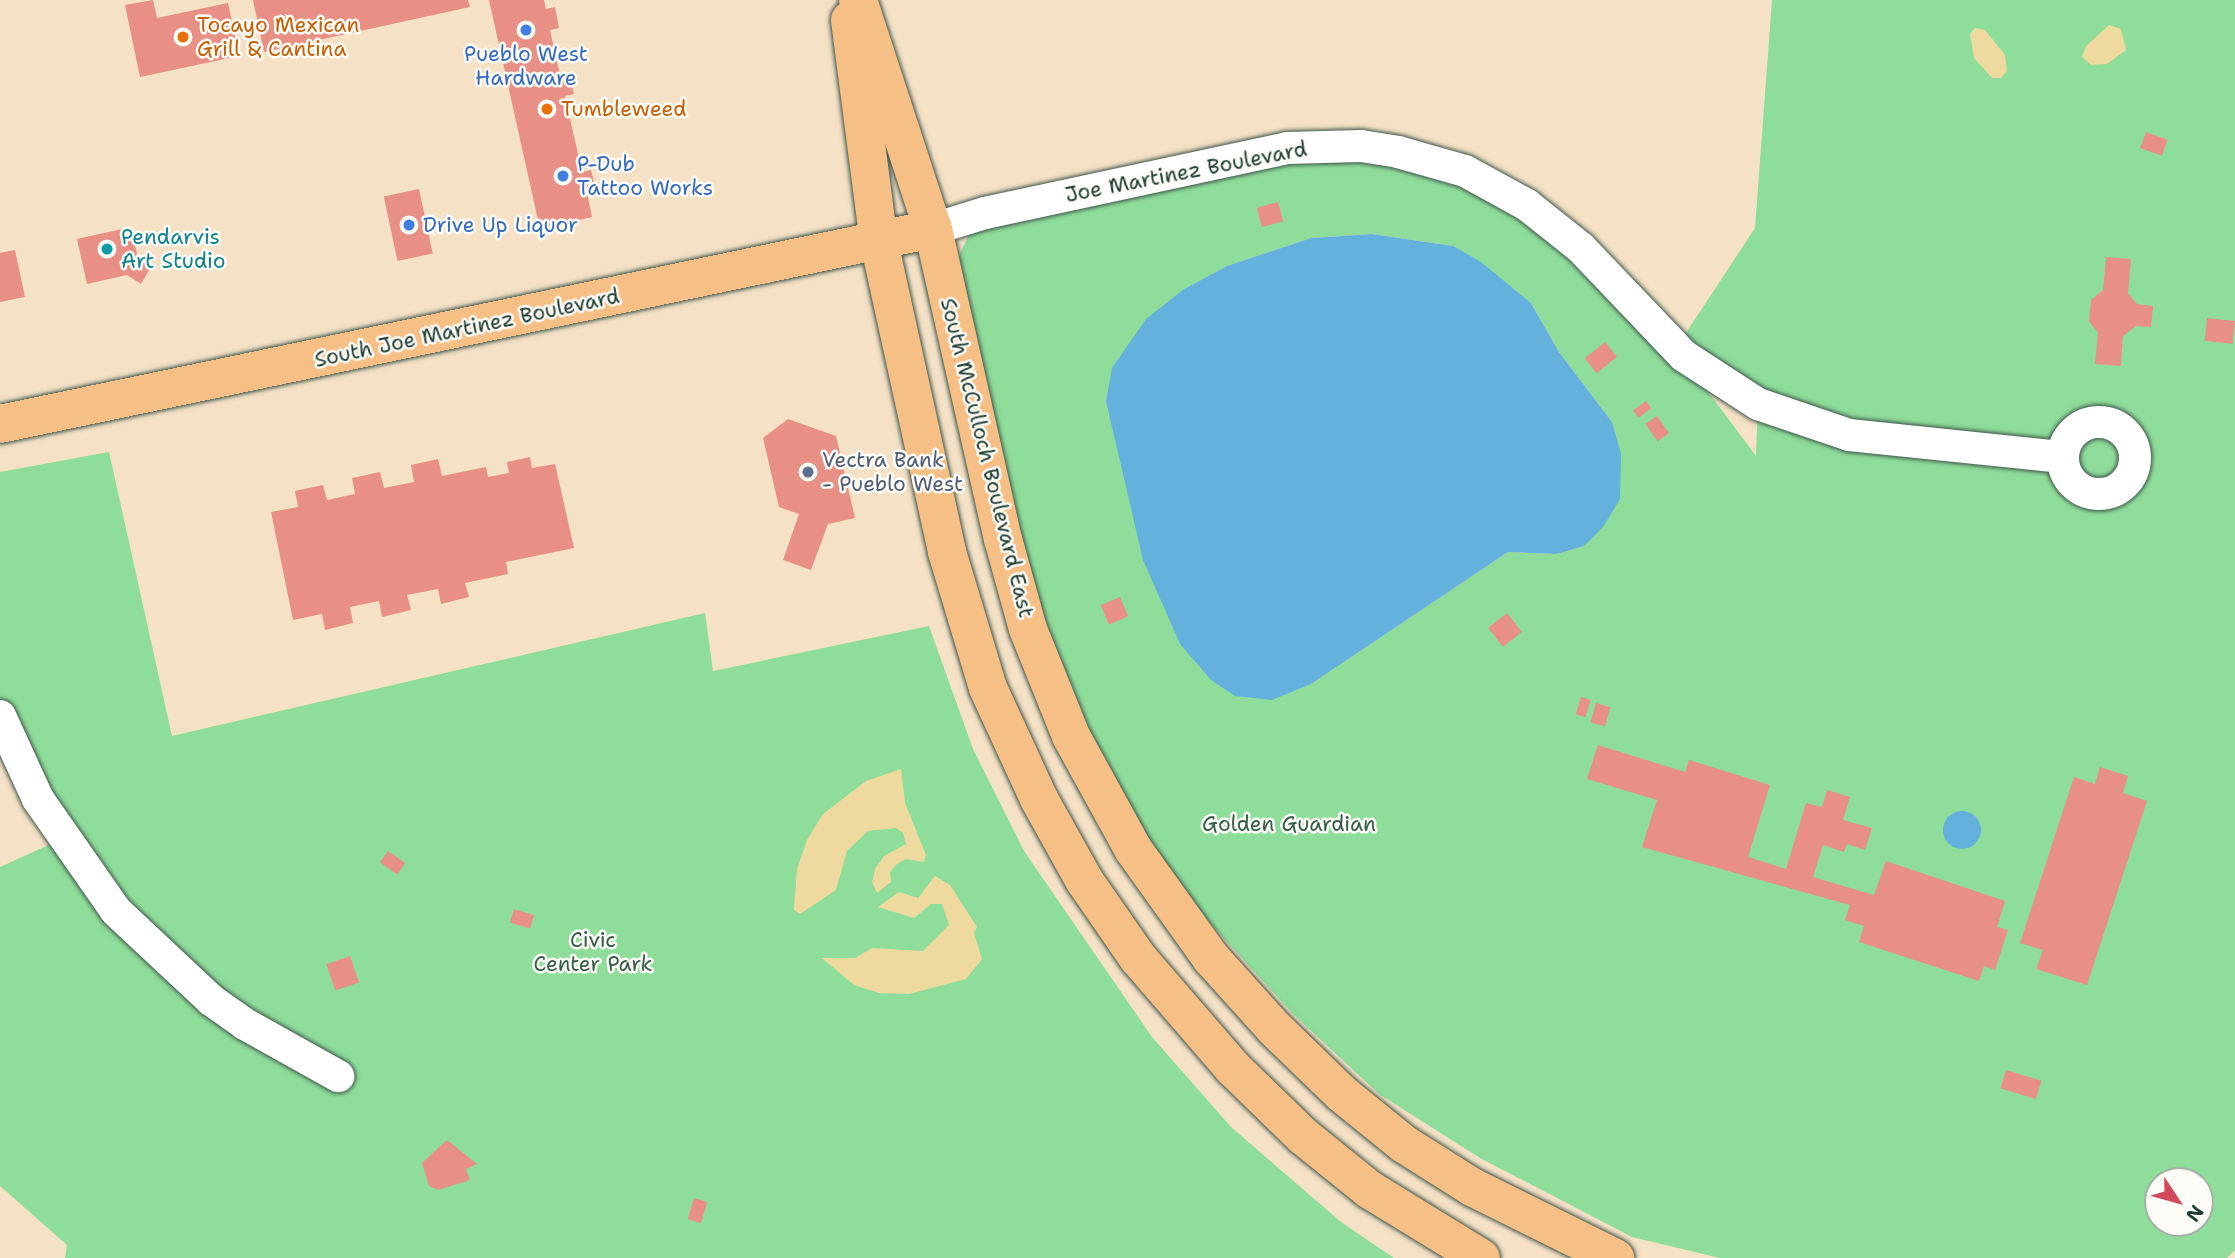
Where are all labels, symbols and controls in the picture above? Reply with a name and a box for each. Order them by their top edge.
place label: Tocayo Mexican Grill & Cantina [197,12,359,62]
marker: Pueblo West Hardware [518,22,534,38]
marker: Tocayo Mexican Grill & Cantina [175,29,191,45]
place label: Pueblo West Hardware [464,41,588,91]
place label: Tumbleweed [561,96,687,122]
marker: Tumbleweed [539,101,555,117]
street label: Joe Martinez Boulevard [1063,136,1309,208]
place label: P-Dub Tattoo Works [577,151,713,201]
marker: P-Dub Tattoo Works [555,168,571,184]
place label: Drive Up Liquor [423,212,578,238]
marker: Drive Up Liquor [401,217,417,233]
place label: Pendarvis Art Studio [121,224,225,274]
marker: Pendarvis Art Studio [99,241,115,257]
street label: South Joe Martinez Boulevard [312,283,622,373]
street label: South McCulloch Boulevard East [935,296,1039,620]
place label: Vectra Bank - Pueblo West [822,447,963,497]
marker: Vectra Bank - Pueblo West [800,464,816,480]
park label: Golden Guardian [1202,811,1376,837]
park label: Civic Center Park [533,927,653,977]
north arrow [2144,1167,2214,1237]
text: N [2180,1200,2209,1227]

